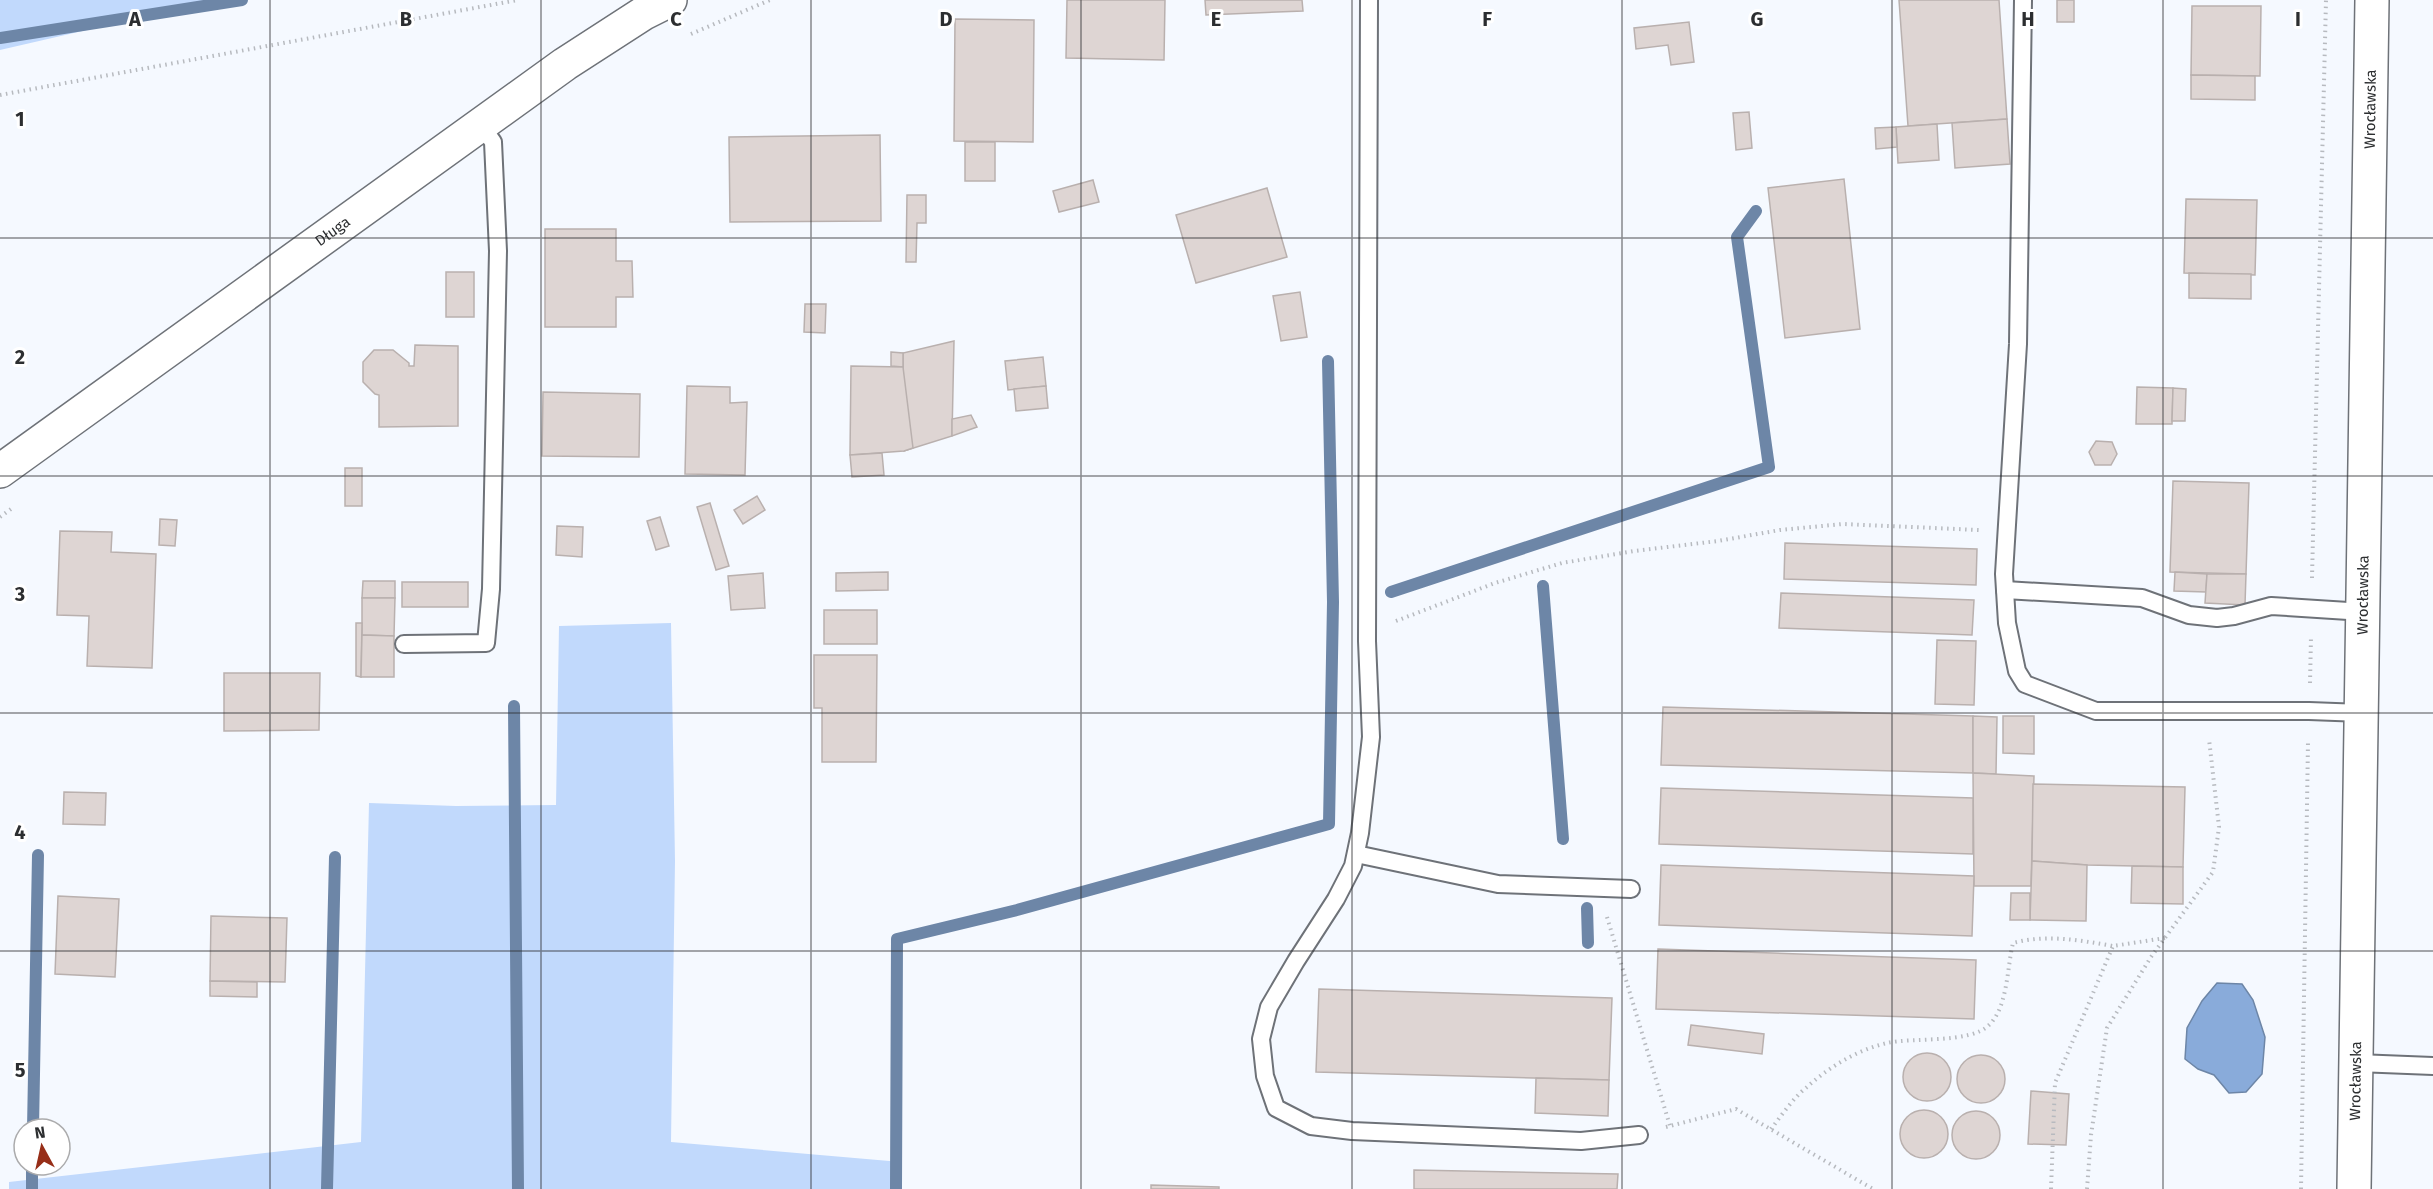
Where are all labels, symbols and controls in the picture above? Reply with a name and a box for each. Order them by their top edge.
text: A [128,7,142,31]
text: B [400,7,412,31]
text: C [670,7,682,31]
text: D [939,7,953,31]
text: E [1211,7,1221,31]
text: F [1482,7,1492,31]
text: G [1751,7,1763,31]
text: H [2021,7,2035,31]
text: I [2295,7,2301,31]
street label: Wrocławska [2361,69,2380,149]
text: 1 [15,107,25,131]
street label: Długa [312,213,354,250]
text: 2 [15,345,25,369]
street label: Wrocławska [2353,555,2373,635]
text: 3 [14,582,25,606]
text: 4 [14,820,26,844]
street label: Wrocławska [2346,1041,2365,1121]
text: 5 [15,1058,26,1082]
north arrow [12,1117,72,1177]
text: N [33,1122,47,1143]

